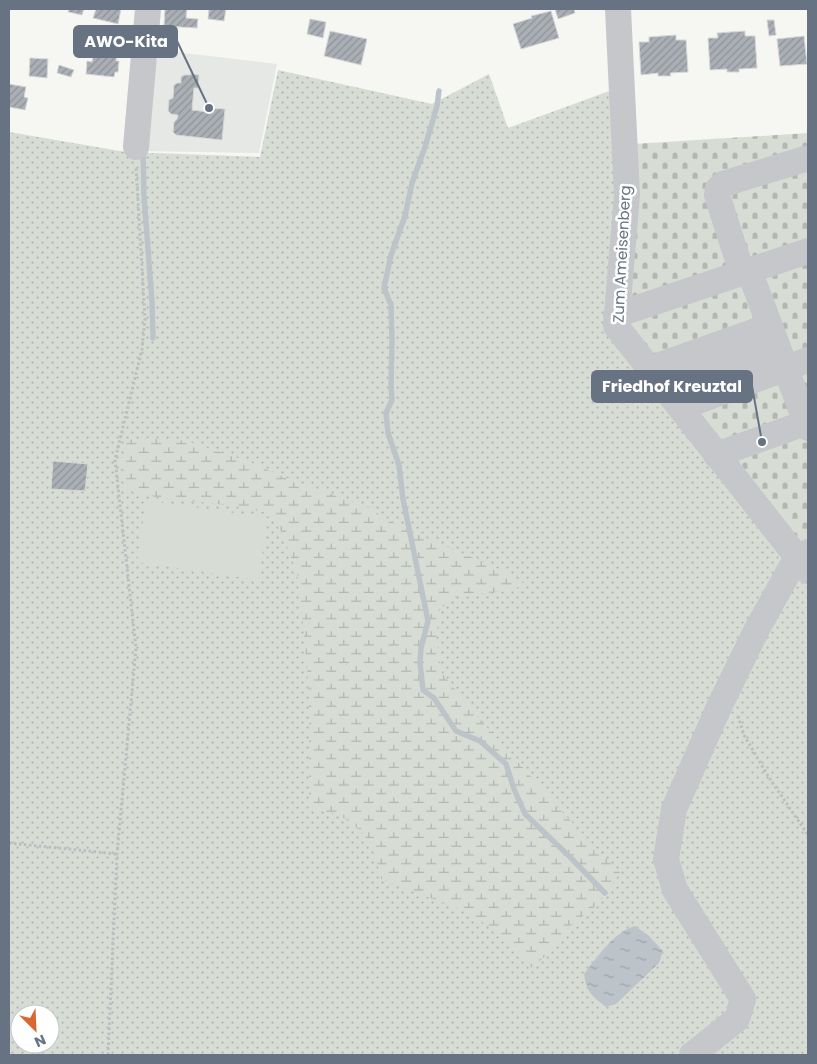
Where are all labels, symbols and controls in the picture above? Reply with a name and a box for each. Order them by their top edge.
callout: AWO-Kita [74,26,177,57]
text: AWO-Kita [84,30,168,53]
street label: Zum Ameisenberg [607,185,636,323]
callout: Friedhof Kreuztal [592,371,752,402]
text: Friedhof Kreuztal [602,375,742,398]
north arrow [10,1004,60,1054]
text: N [31,1030,49,1052]

